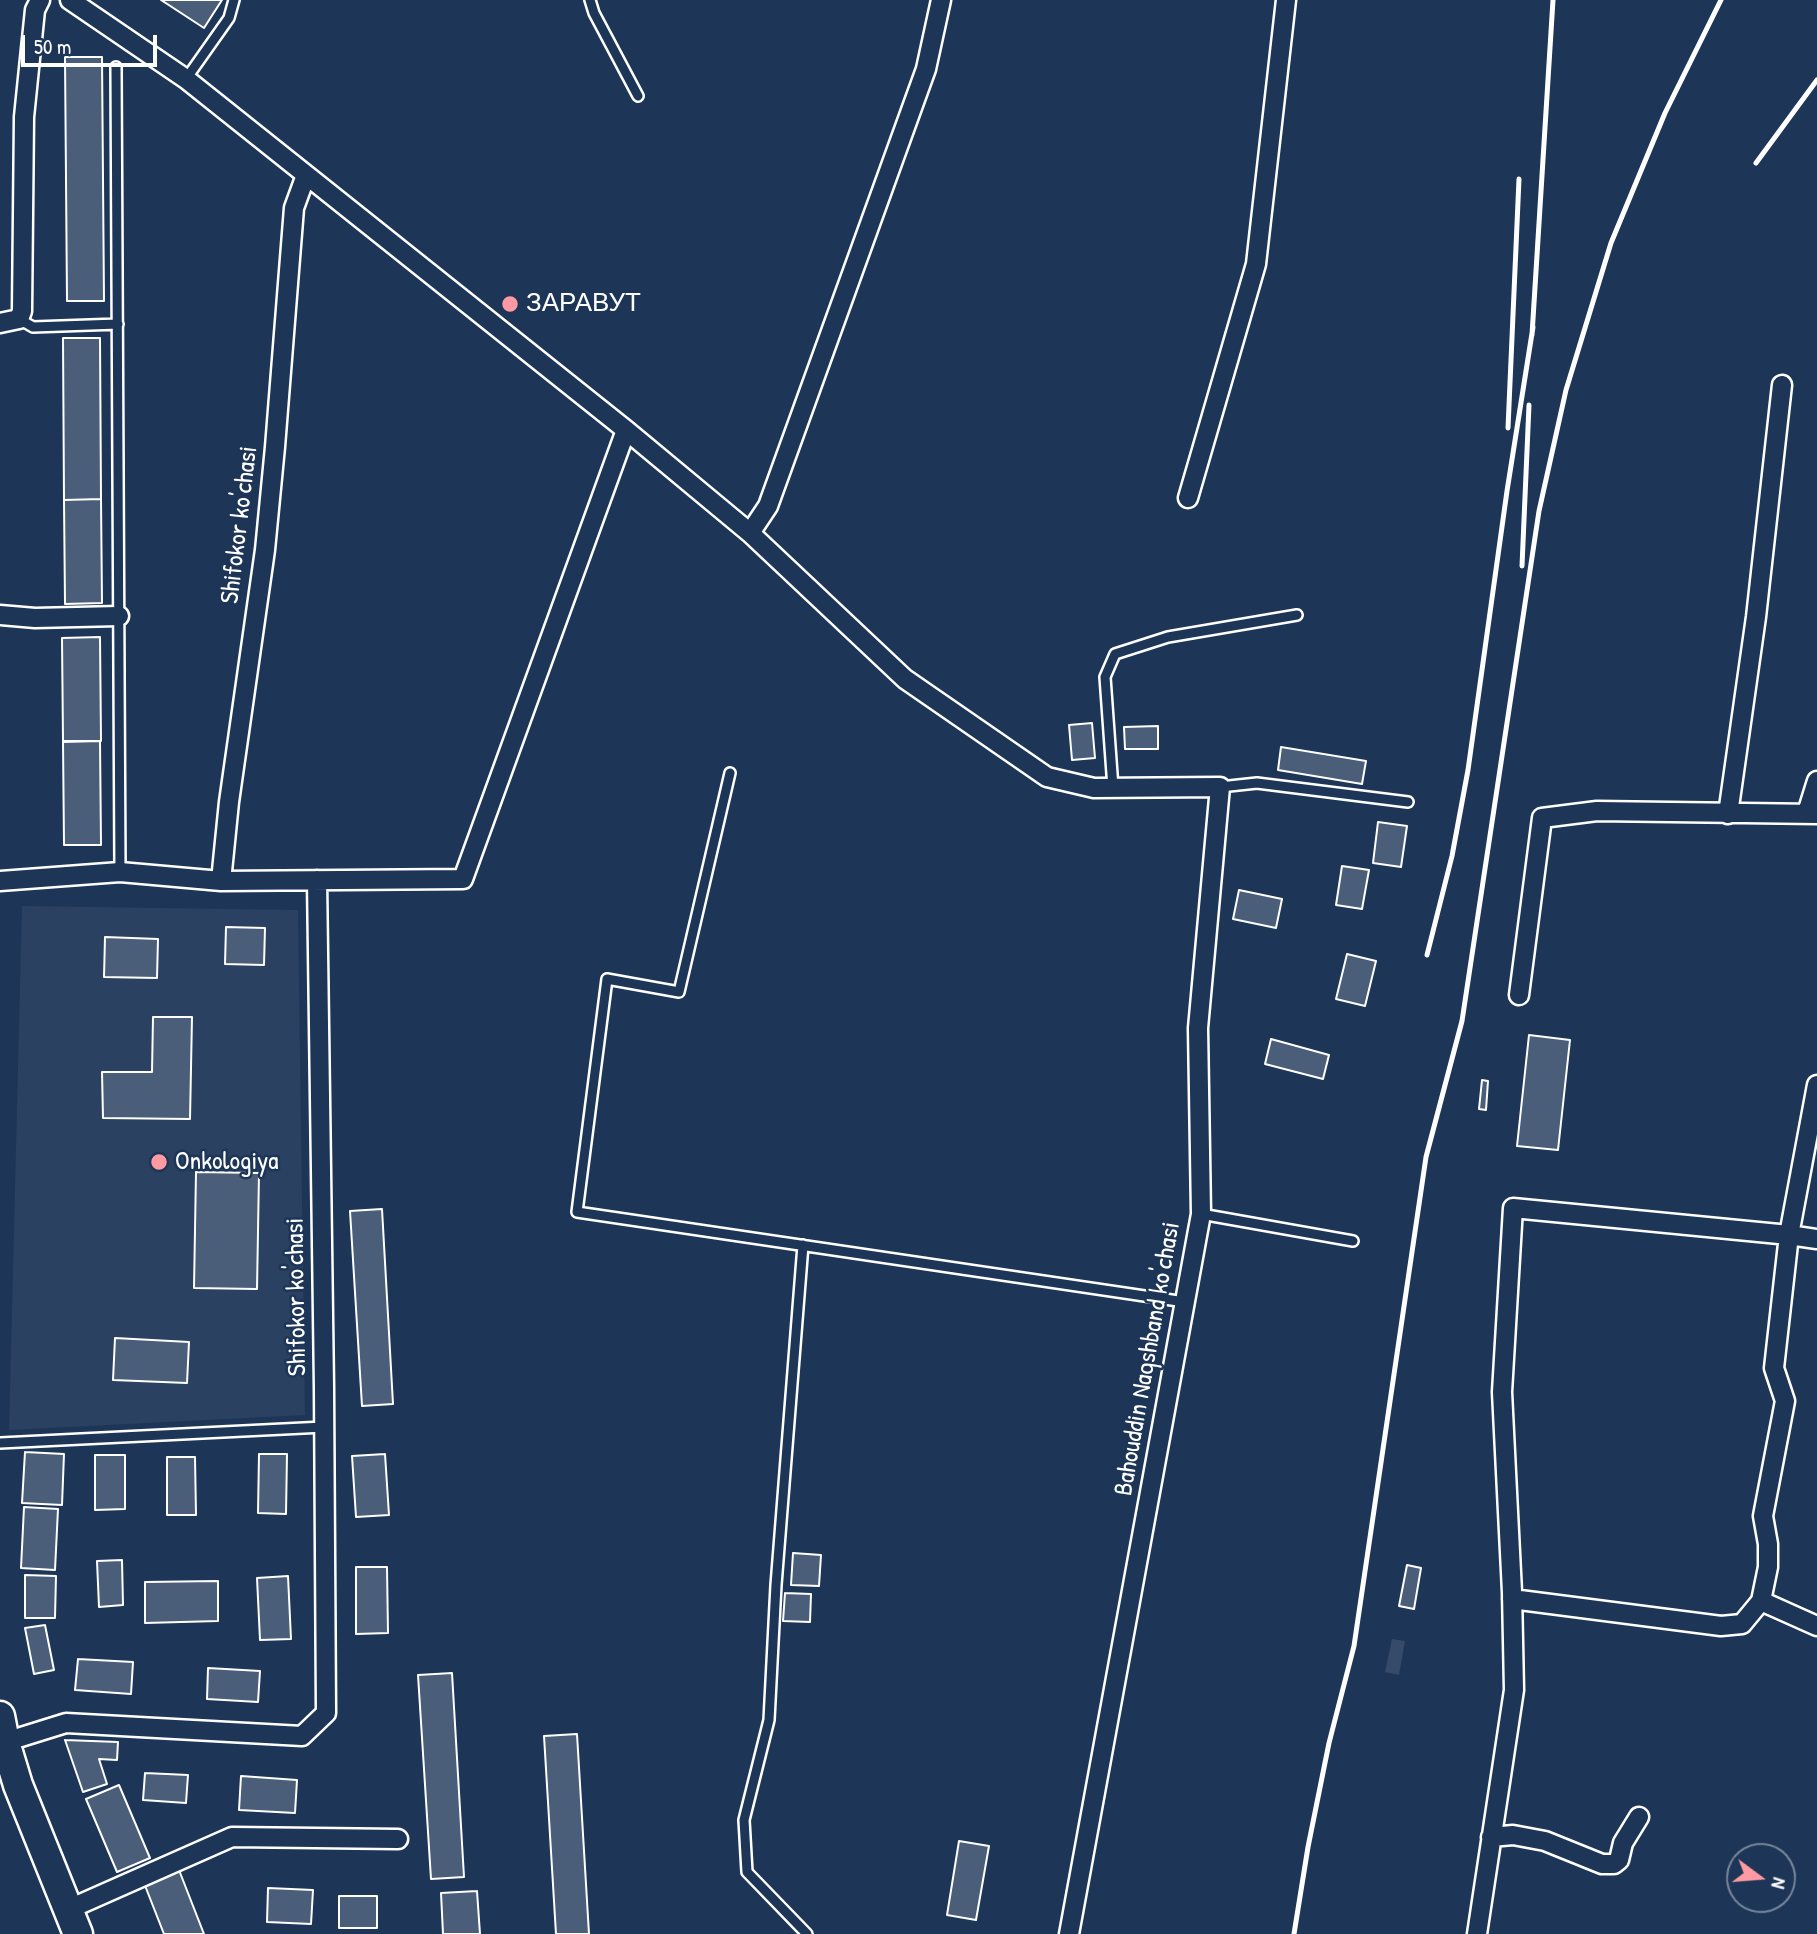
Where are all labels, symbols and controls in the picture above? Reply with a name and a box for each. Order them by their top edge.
scale bar [24,21,161,65]
text: 50 m [34,32,71,61]
place label: ЗАРАВУТ [526,288,641,320]
marker: ЗАРАВУТ [500,294,520,314]
street label: Shifokor ko'chasi [215,445,265,605]
place label: Onkologiya [175,1146,278,1178]
marker: Onkologiya [149,1152,169,1172]
street label: Shifokor ko'chasi [280,1218,314,1376]
street label: Bahouddin Naqshband ko'chasi [1109,1220,1187,1498]
north arrow [1726,1843,1796,1913]
text: N [1765,1875,1793,1892]

